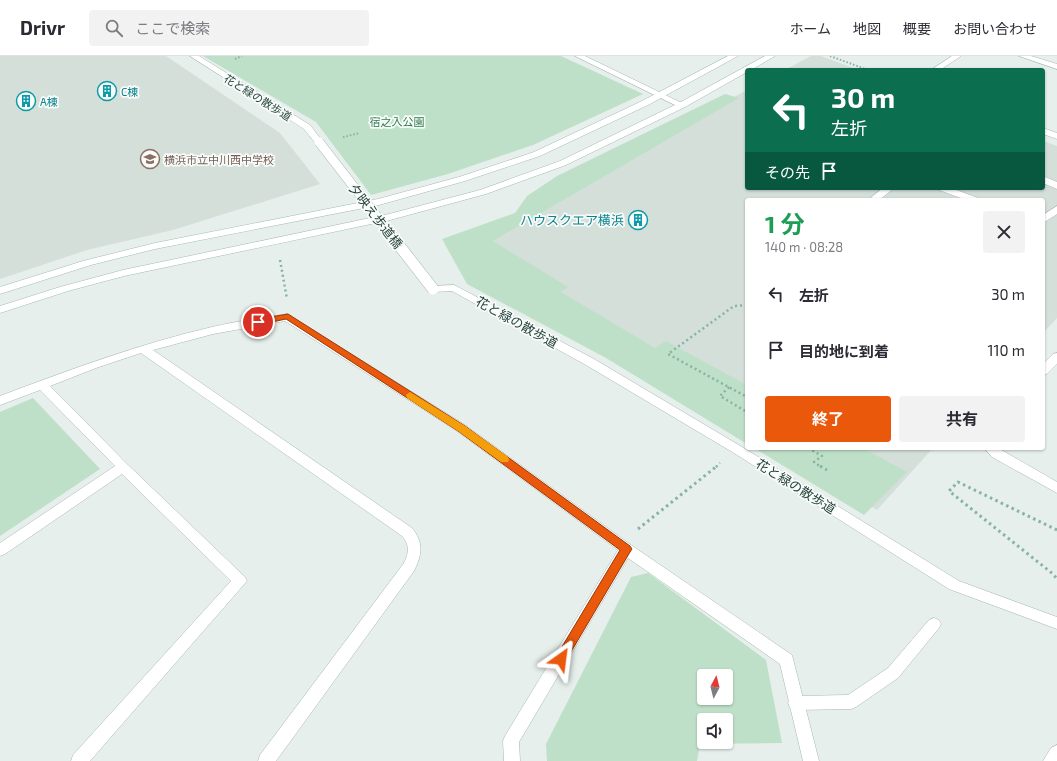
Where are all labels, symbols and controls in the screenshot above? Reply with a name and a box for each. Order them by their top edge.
search box [89,10,369,46]
text: Drivr [20,16,65,39]
icon: search [103,17,125,39]
text: ここで検索 [135,19,210,37]
text: ホーム [789,20,831,37]
text: 地図 [853,20,881,37]
text: 概要 [903,20,931,37]
text: お問い合わせ [953,20,1037,37]
street label: 花と緑の散歩道 [222,71,294,123]
building icon: C棟 [96,80,118,102]
text: 30 m [831,80,895,114]
icon: left [765,84,817,136]
place label: C棟 [121,85,138,98]
building icon: A棟 [15,90,37,112]
place label: A棟 [40,95,58,108]
park label: 宿之入公園 [370,115,425,128]
text: 左折 [831,117,867,139]
school or university icon: 横浜市立中川西中学校 [139,148,161,170]
place label: 横浜市立中川西中学校 [164,153,274,166]
icon: arrive [818,160,840,182]
text: その先 [765,163,810,181]
street label: 夕映え歩道橋 [346,180,406,252]
building icon: ハウスクエア横浜 [627,209,649,231]
text: 1 分 [765,209,805,238]
button: close [983,211,1025,253]
place label: ハウスクエア横浜 [520,212,624,228]
text: 140 m · 08:28 [765,239,843,255]
icon: left [765,283,787,305]
text: 30 m [991,285,1025,303]
text: 左折 [799,286,829,304]
street label: 花と緑の散歩道 [473,293,561,351]
pin [241,305,275,339]
icon: arrive [247,311,269,333]
icon: arrive [765,339,787,361]
text: 110 m [988,341,1025,359]
text: 目的地に到着 [799,342,889,360]
button: 終了 [765,396,891,442]
button: 共有 [899,396,1025,442]
street label: 花と緑の散歩道 [753,455,839,517]
position arrow [540,638,582,680]
north arrow [697,669,733,705]
map controls [697,669,733,749]
button: sound [697,713,733,749]

